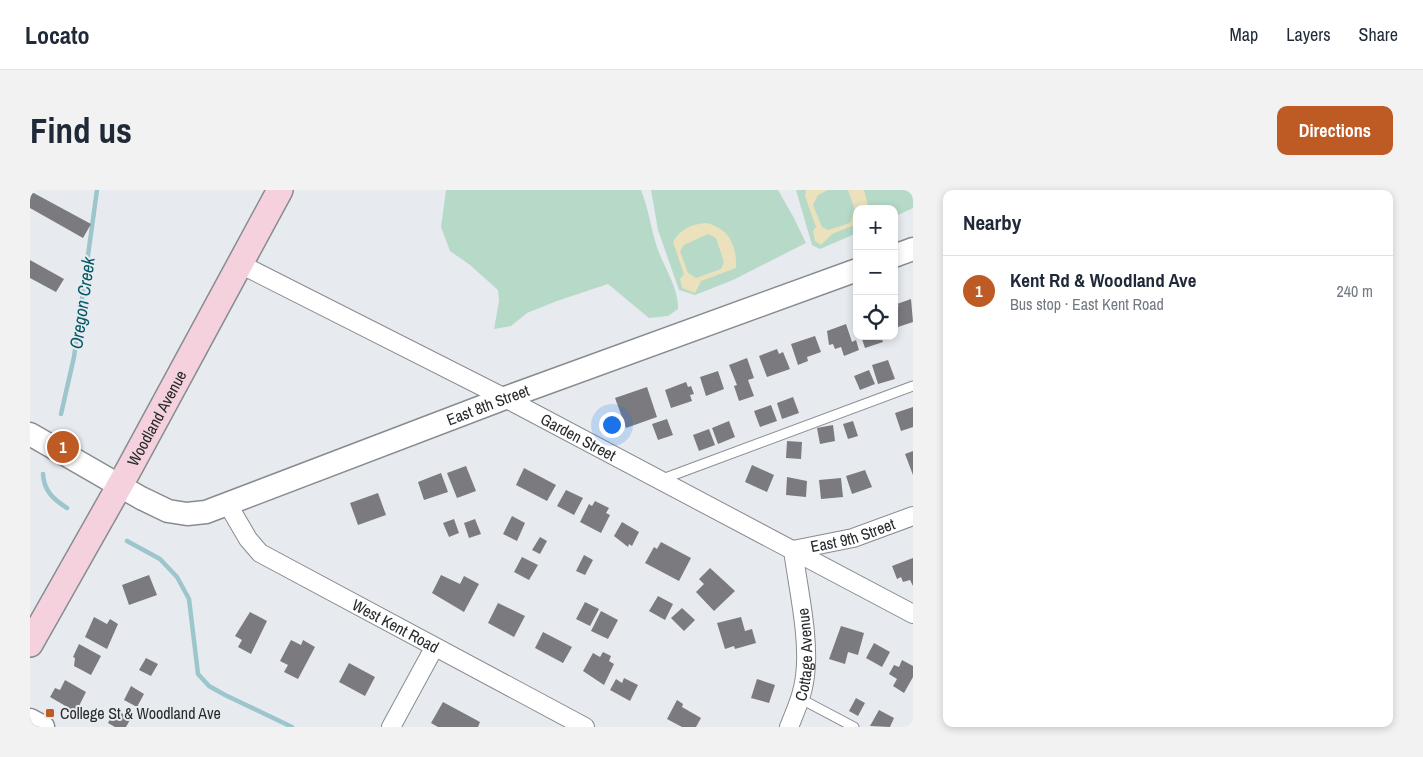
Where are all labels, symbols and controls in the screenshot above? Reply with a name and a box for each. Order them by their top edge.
text: Locato [25,19,90,51]
text: Map [1230,22,1258,47]
text: Layers [1286,22,1331,47]
text: Share [1359,22,1398,47]
button: Directions [1277,106,1393,155]
text: Find us [30,107,132,154]
map controls [853,205,898,340]
button: + [853,205,898,250]
text: Nearby [963,208,1021,237]
button: − [853,250,898,295]
water label: Oregon Creek [63,255,101,351]
text: Kent Rd & Woodland Ave [1010,267,1196,293]
text: 1 [975,280,983,302]
text: 240 m [1337,280,1373,302]
text: Bus stop · East Kent Road [1010,293,1164,315]
button: locate [853,295,898,340]
street label: Woodland Avenue [122,366,192,470]
street label: East 8th Street [443,379,533,430]
street label: Garden Street [537,408,620,466]
your location [599,412,625,438]
pin: 1 [47,428,79,466]
street label: East 9th Street [808,513,898,557]
street label: West Kent Road [348,593,443,658]
street label: Cottage Avenue [789,607,817,704]
place label: College St & Woodland Ave [60,702,221,724]
marker: College St & Woodland Ave [44,707,56,719]

